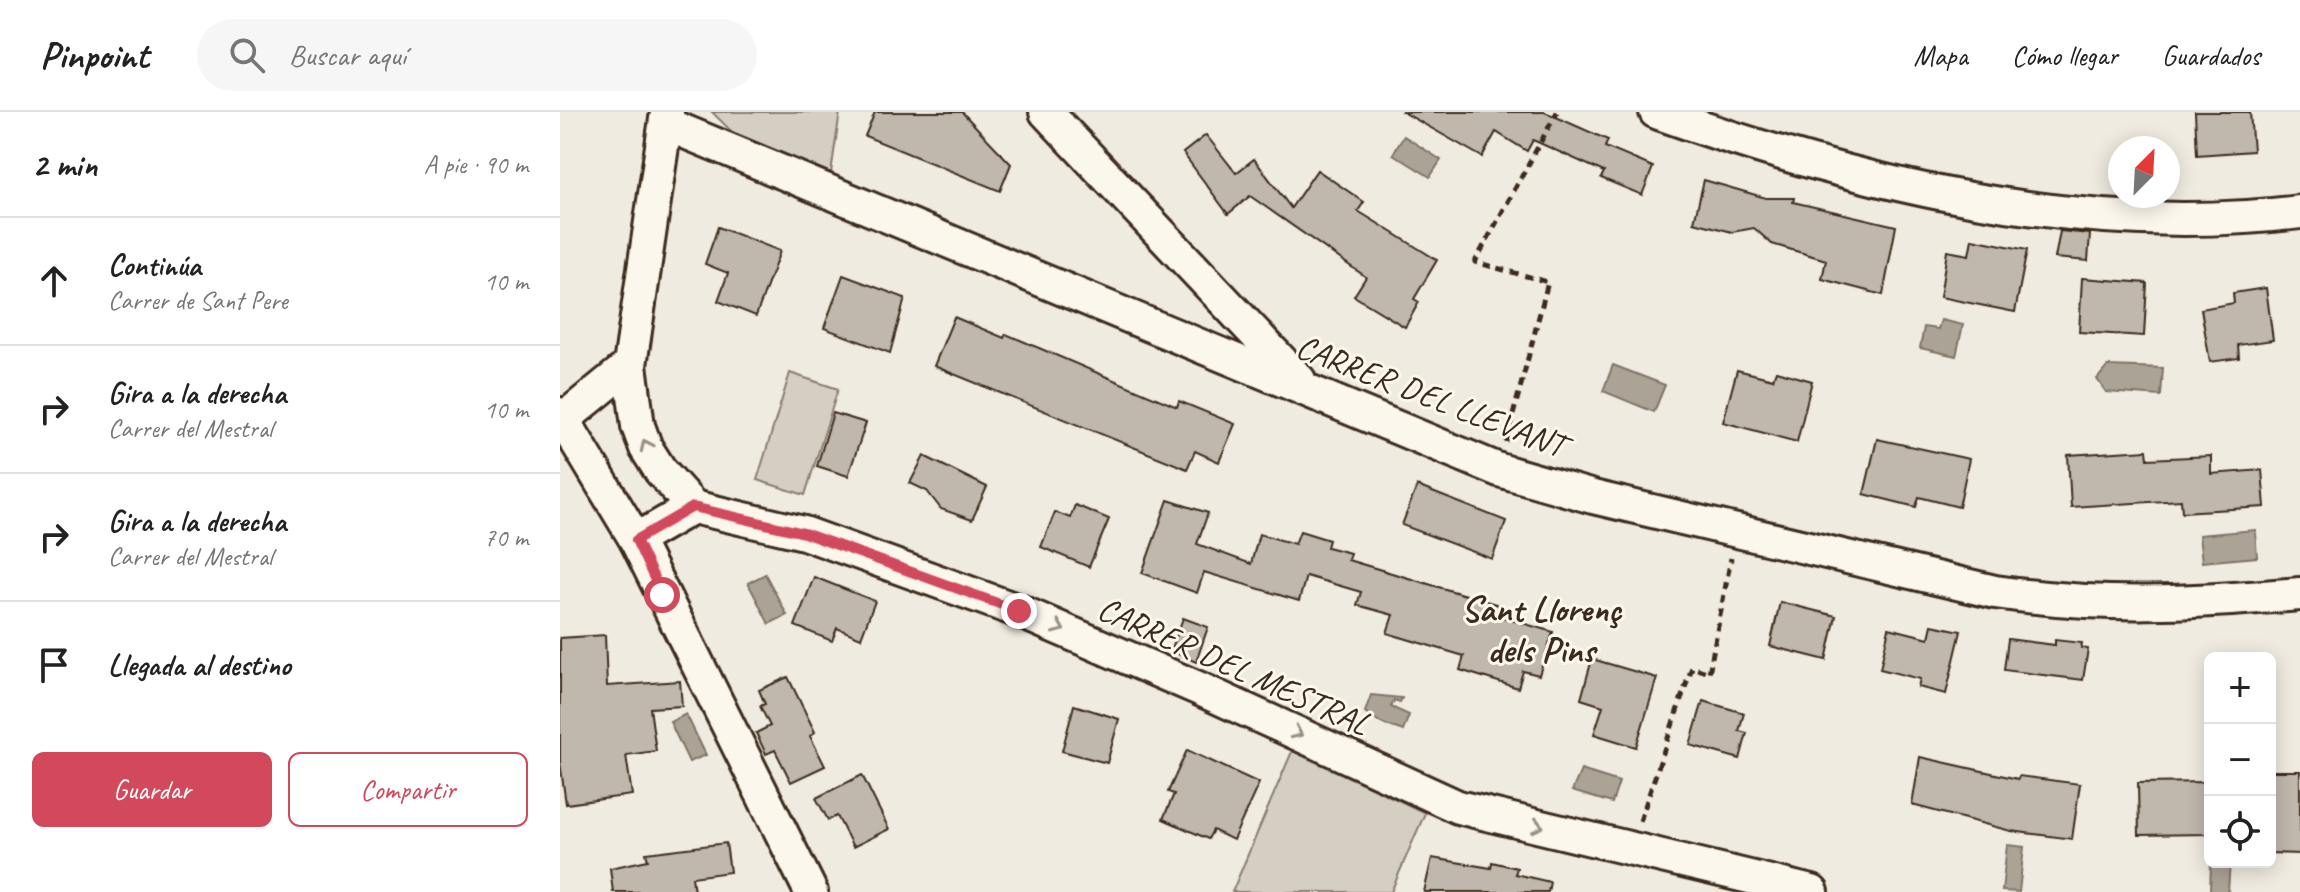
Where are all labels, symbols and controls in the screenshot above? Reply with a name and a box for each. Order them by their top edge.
search box [197,19,757,91]
text: Pinpoint [40,32,149,79]
icon: search [225,33,269,77]
text: Buscar aquí [289,36,406,74]
text: Mapa [1913,38,1968,73]
text: Cómo llegar [2012,38,2118,73]
text: Guardados [2162,38,2260,73]
north arrow [2108,136,2180,208]
text: 2 min [32,143,97,186]
text: A pie · 90 m [424,148,528,181]
text: Continúa [108,246,201,284]
icon: ahead [32,259,76,303]
text: 10 m [484,265,528,298]
text: Carrer de Sant Pere [108,284,288,317]
street label: CARRER DEL LLEVANT [1290,324,1579,469]
text: Gira a la derecha [108,374,286,412]
icon: right [32,387,76,431]
text: 10 m [484,393,528,426]
text: Carrer del Mestral [108,412,273,445]
one-way arrow [640,439,656,454]
text: Gira a la derecha [108,502,286,540]
icon: right [32,515,76,559]
text: 70 m [484,521,528,554]
text: Carrer del Mestral [108,540,273,573]
route start [644,577,680,613]
street label: CARRER DEL MESTRAL [1091,586,1377,745]
district label: Sant Llorenç dels Pins [1461,586,1623,673]
route end [1001,593,1037,629]
one-way arrow [1051,619,1065,635]
icon: arrive [32,643,76,687]
text: Llegada al destino [108,646,291,684]
map controls [2204,652,2276,868]
button: + [2204,652,2276,724]
one-way arrow [1288,724,1303,740]
button: − [2204,724,2276,796]
button: Guardar [32,752,272,827]
button: Compartir [288,752,528,827]
button: locate [2204,796,2276,868]
one-way arrow [1531,817,1545,834]

